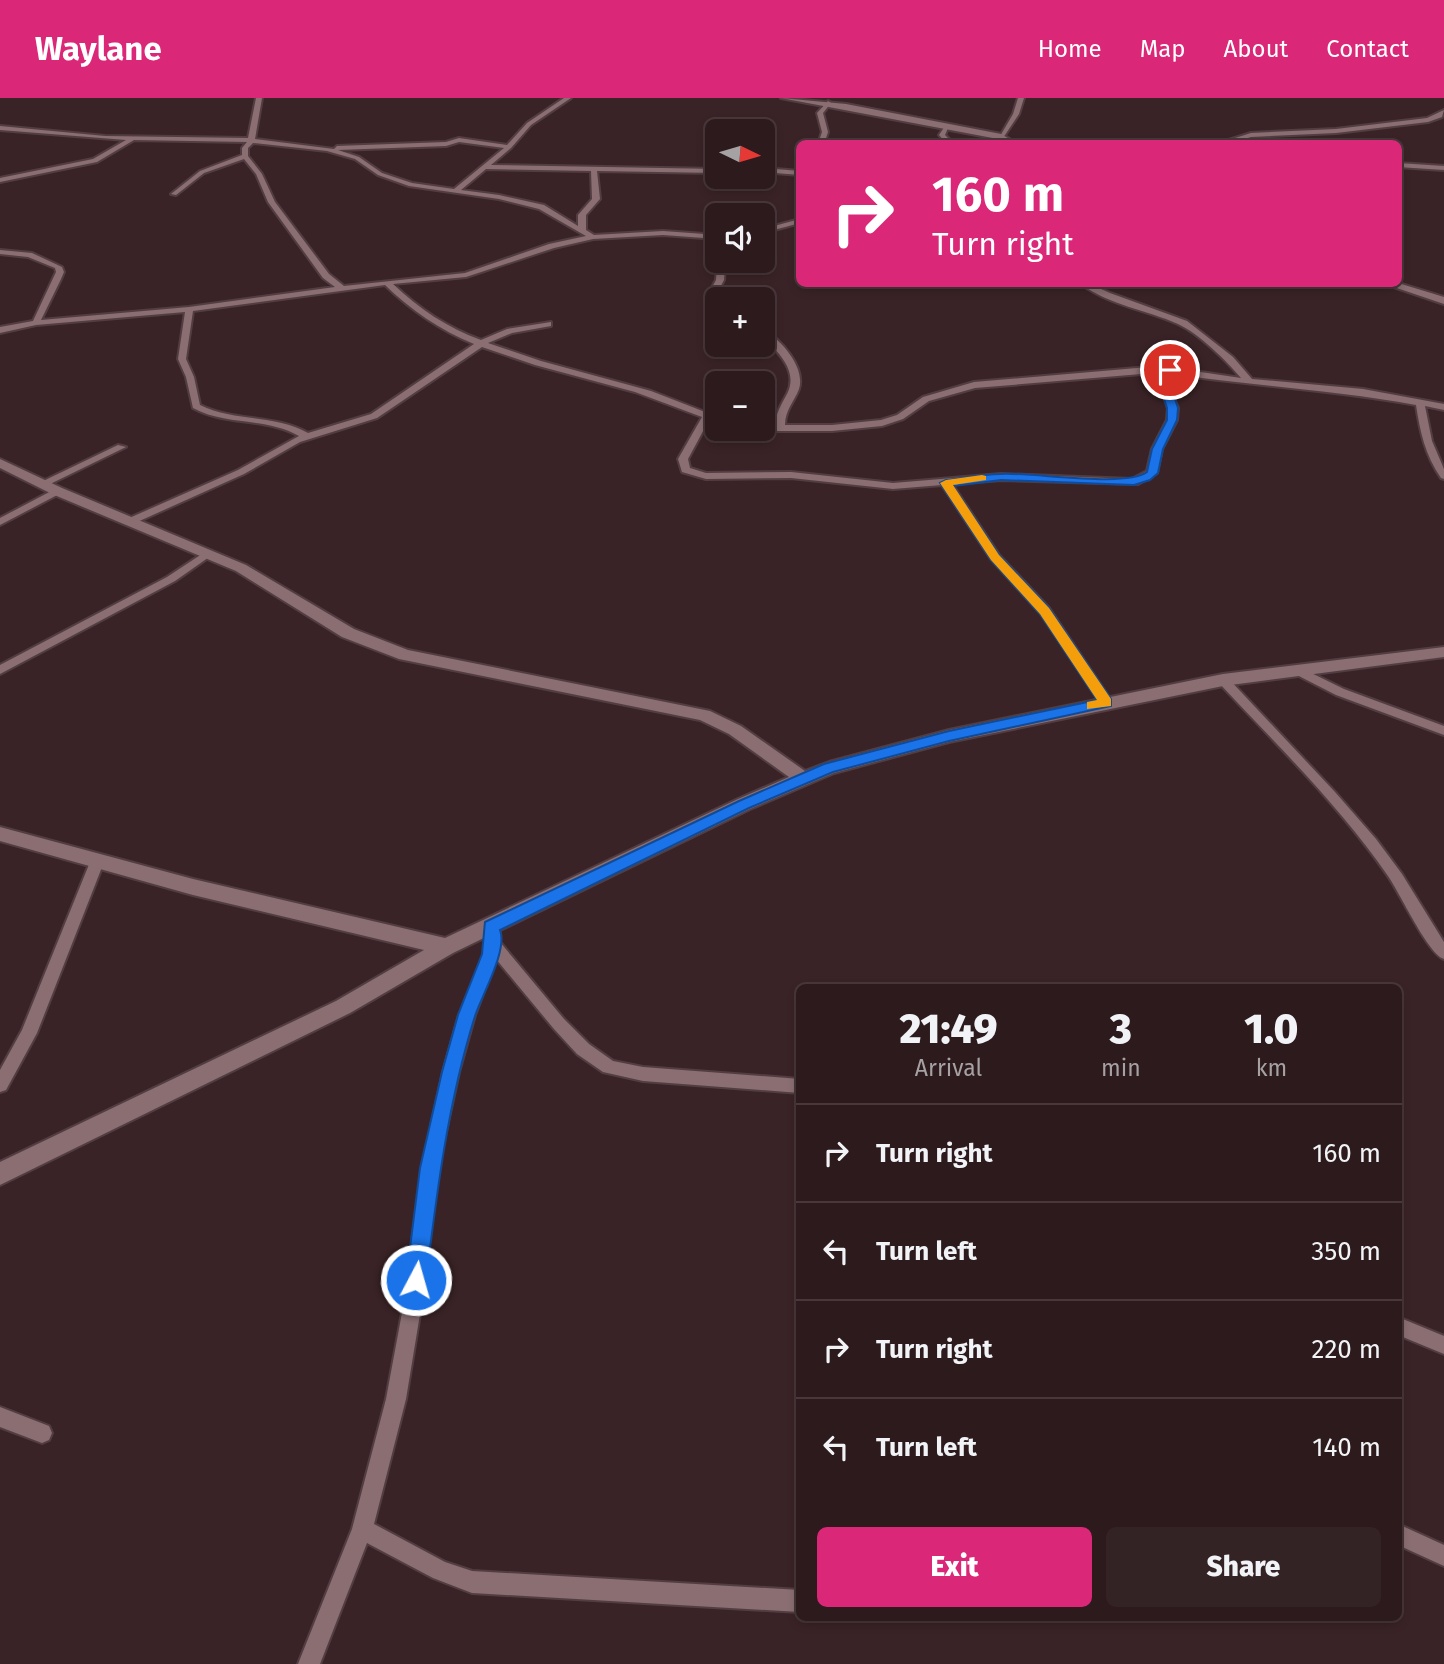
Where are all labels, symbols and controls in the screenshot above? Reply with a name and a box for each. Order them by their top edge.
text: Waylane [35,29,162,69]
text: Home [1038,35,1102,63]
text: Map [1140,35,1186,63]
text: About [1224,35,1288,63]
text: Contact [1326,35,1409,63]
north arrow [705,119,775,189]
map controls [705,119,775,441]
text: 160 m [932,165,1064,224]
icon: right [817,168,908,259]
button: sound [705,203,775,273]
text: Turn right [932,225,1074,263]
button: + [705,287,775,357]
pin [1140,340,1200,400]
icon: arrive [1151,351,1189,389]
button: − [705,371,775,441]
text: 21:49 [899,1004,998,1054]
text: 3 [1110,1004,1132,1054]
text: 1.0 [1244,1004,1299,1054]
text: Arrival [915,1054,982,1082]
text: min [1101,1054,1141,1082]
text: km [1256,1054,1287,1082]
icon: right [817,1134,855,1172]
text: Turn right [876,1138,993,1169]
text: 160 m [1312,1138,1381,1169]
icon: left [817,1232,855,1270]
text: Turn left [876,1236,977,1267]
text: 350 m [1311,1236,1381,1267]
position arrow [379,1243,453,1317]
icon: right [817,1330,855,1368]
text: Turn right [876,1334,993,1365]
text: 220 m [1312,1334,1381,1365]
icon: left [817,1428,855,1466]
text: Turn left [876,1432,977,1463]
text: 140 m [1312,1432,1381,1463]
button: Exit [817,1527,1092,1607]
button: Share [1106,1527,1381,1607]

